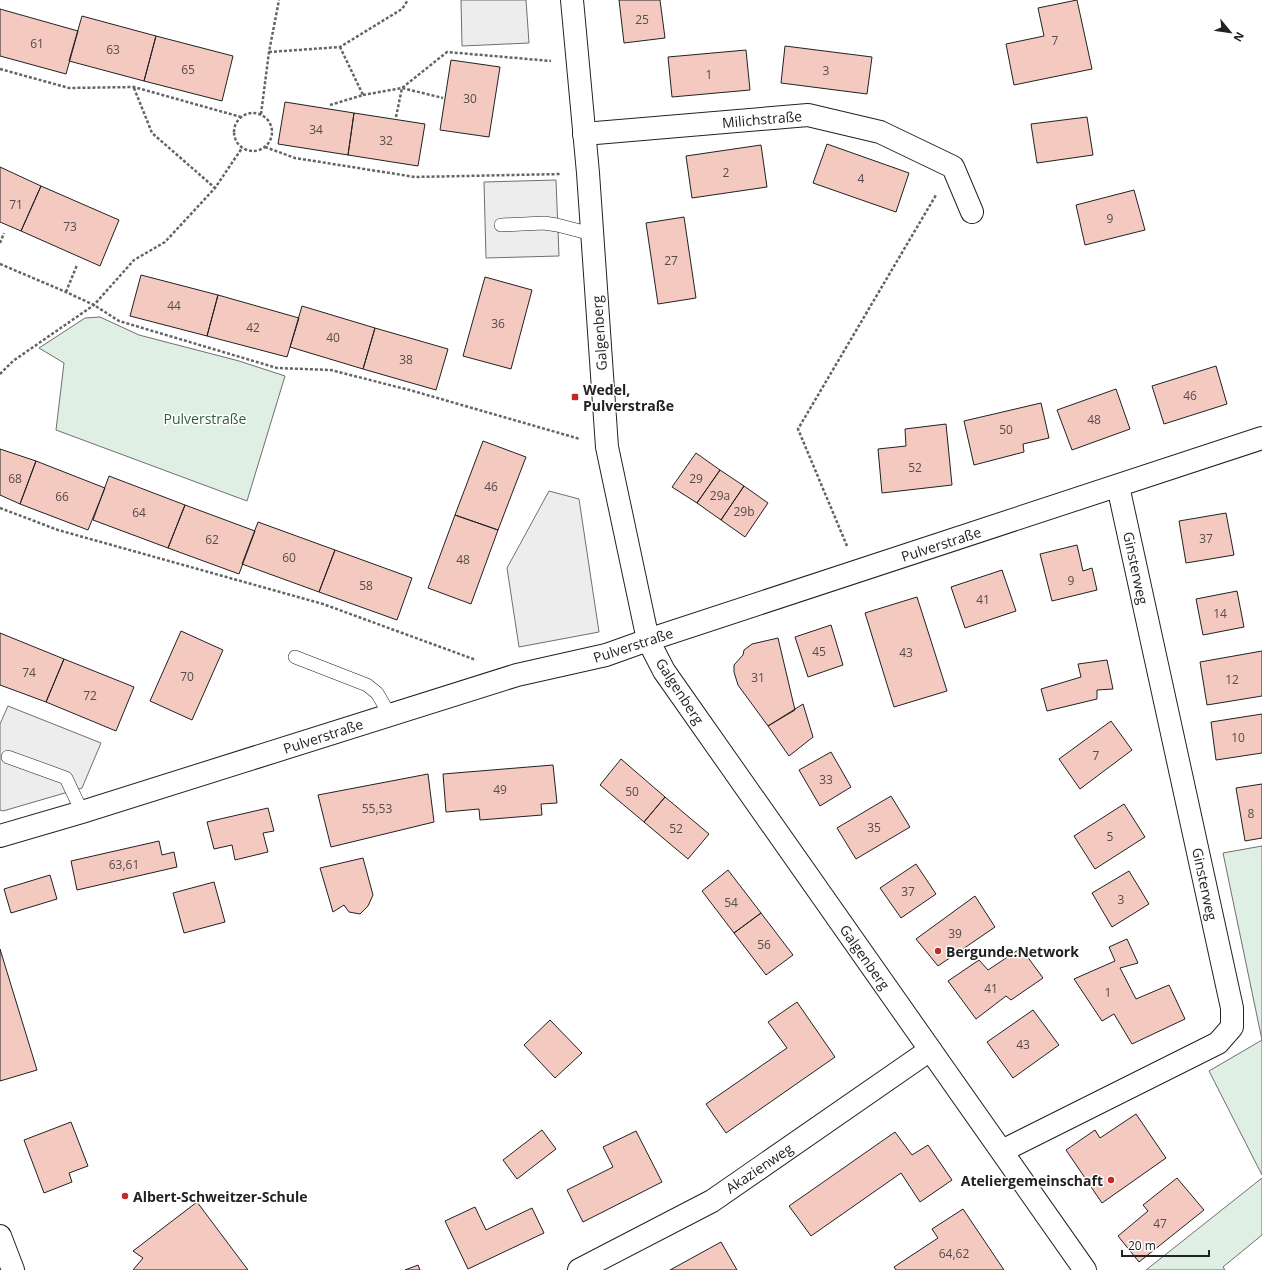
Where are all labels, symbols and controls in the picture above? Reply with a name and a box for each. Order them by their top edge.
house number: 25 [635,11,649,28]
north arrow [1210,12,1250,52]
text: N [1230,30,1248,45]
house number: 7 [1052,32,1059,49]
house number: 61 [30,35,44,52]
house number: 63 [106,41,120,58]
house number: 65 [181,61,195,78]
house number: 3 [823,62,830,79]
house number: 1 [706,66,712,83]
house number: 30 [463,90,477,107]
street label: Milichstraße [721,106,803,132]
house number: 34 [309,121,323,138]
house number: 32 [379,132,393,149]
house number: 2 [723,164,730,181]
house number: 4 [858,170,865,187]
house number: 71 [9,196,23,213]
house number: 9 [1107,210,1114,227]
house number: 73 [63,218,77,235]
house number: 27 [664,252,678,269]
street label: Galgenberg [587,294,611,371]
house number: 44 [167,297,181,314]
house number: 36 [491,315,505,332]
house number: 42 [246,319,260,336]
house number: 40 [326,329,340,346]
house number: 38 [399,351,413,368]
place label: Wedel, Pulverstraße [583,380,674,415]
house number: 46 [1183,387,1197,404]
marker: Wedel, Pulverstraße [570,392,580,402]
park label: Pulverstraße [164,409,247,428]
house number: 48 [1087,411,1101,428]
house number: 50 [999,421,1013,438]
house number: 52 [908,459,922,476]
house number: 68 [8,470,22,487]
house number: 29 [689,470,703,487]
house number: 46 [484,478,498,495]
house number: 29a [710,487,730,504]
house number: 66 [55,488,69,505]
house number: 29b [733,503,755,520]
house number: 64 [132,504,146,521]
street label: Pulverstraße [899,522,983,566]
street label: Ginsterweg [1119,530,1153,606]
house number: 37 [1199,530,1213,547]
house number: 62 [205,531,219,548]
house number: 60 [282,549,296,566]
house number: 48 [456,551,470,568]
house number: 9 [1068,572,1075,589]
house number: 58 [359,577,373,594]
house number: 41 [976,591,990,608]
house number: 14 [1213,605,1227,622]
street label: Pulverstraße [591,623,675,667]
house number: 45 [812,643,826,660]
house number: 43 [899,644,913,661]
street label: Galgenberg [652,654,709,728]
house number: 74 [22,664,36,681]
house number: 70 [180,668,194,685]
house number: 31 [751,669,765,686]
house number: 12 [1225,671,1239,688]
house number: 72 [83,687,97,704]
street label: Pulverstraße [281,714,365,758]
house number: 10 [1231,729,1245,746]
house number: 7 [1093,747,1100,764]
house number: 33 [819,771,833,788]
house number: 49 [493,781,507,798]
house number: 50 [625,783,639,800]
house number: 55,53 [362,800,392,817]
house number: 8 [1248,805,1255,822]
house number: 35 [867,819,881,836]
house number: 52 [669,820,683,837]
house number: 5 [1107,828,1114,845]
street label: Ginsterweg [1188,846,1222,922]
house number: 63,61 [109,856,139,873]
house number: 37 [901,883,915,900]
house number: 3 [1118,891,1125,908]
house number: 54 [724,894,738,911]
street label: Galgenberg [836,921,895,994]
house number: 39 [948,925,962,942]
house number: 56 [757,936,771,953]
place label: Bergunde.Network [946,942,1079,961]
marker: Bergunde.Network [933,946,943,956]
house number: 41 [984,980,998,997]
house number: 1 [1105,984,1111,1001]
house number: 43 [1016,1036,1030,1053]
street label: Akazienweg [722,1138,796,1197]
place label: Ateliergemeinschaft [961,1171,1103,1190]
marker: Ateliergemeinschaft [1106,1175,1116,1185]
place label: Albert-Schweitzer-Schule [133,1187,308,1206]
marker: Albert-Schweitzer-Schule [120,1191,130,1201]
house number: 47 [1153,1215,1167,1232]
scale bar [1122,1232,1209,1258]
text: 20 m [1128,1237,1156,1254]
house number: 64,62 [939,1245,969,1262]

